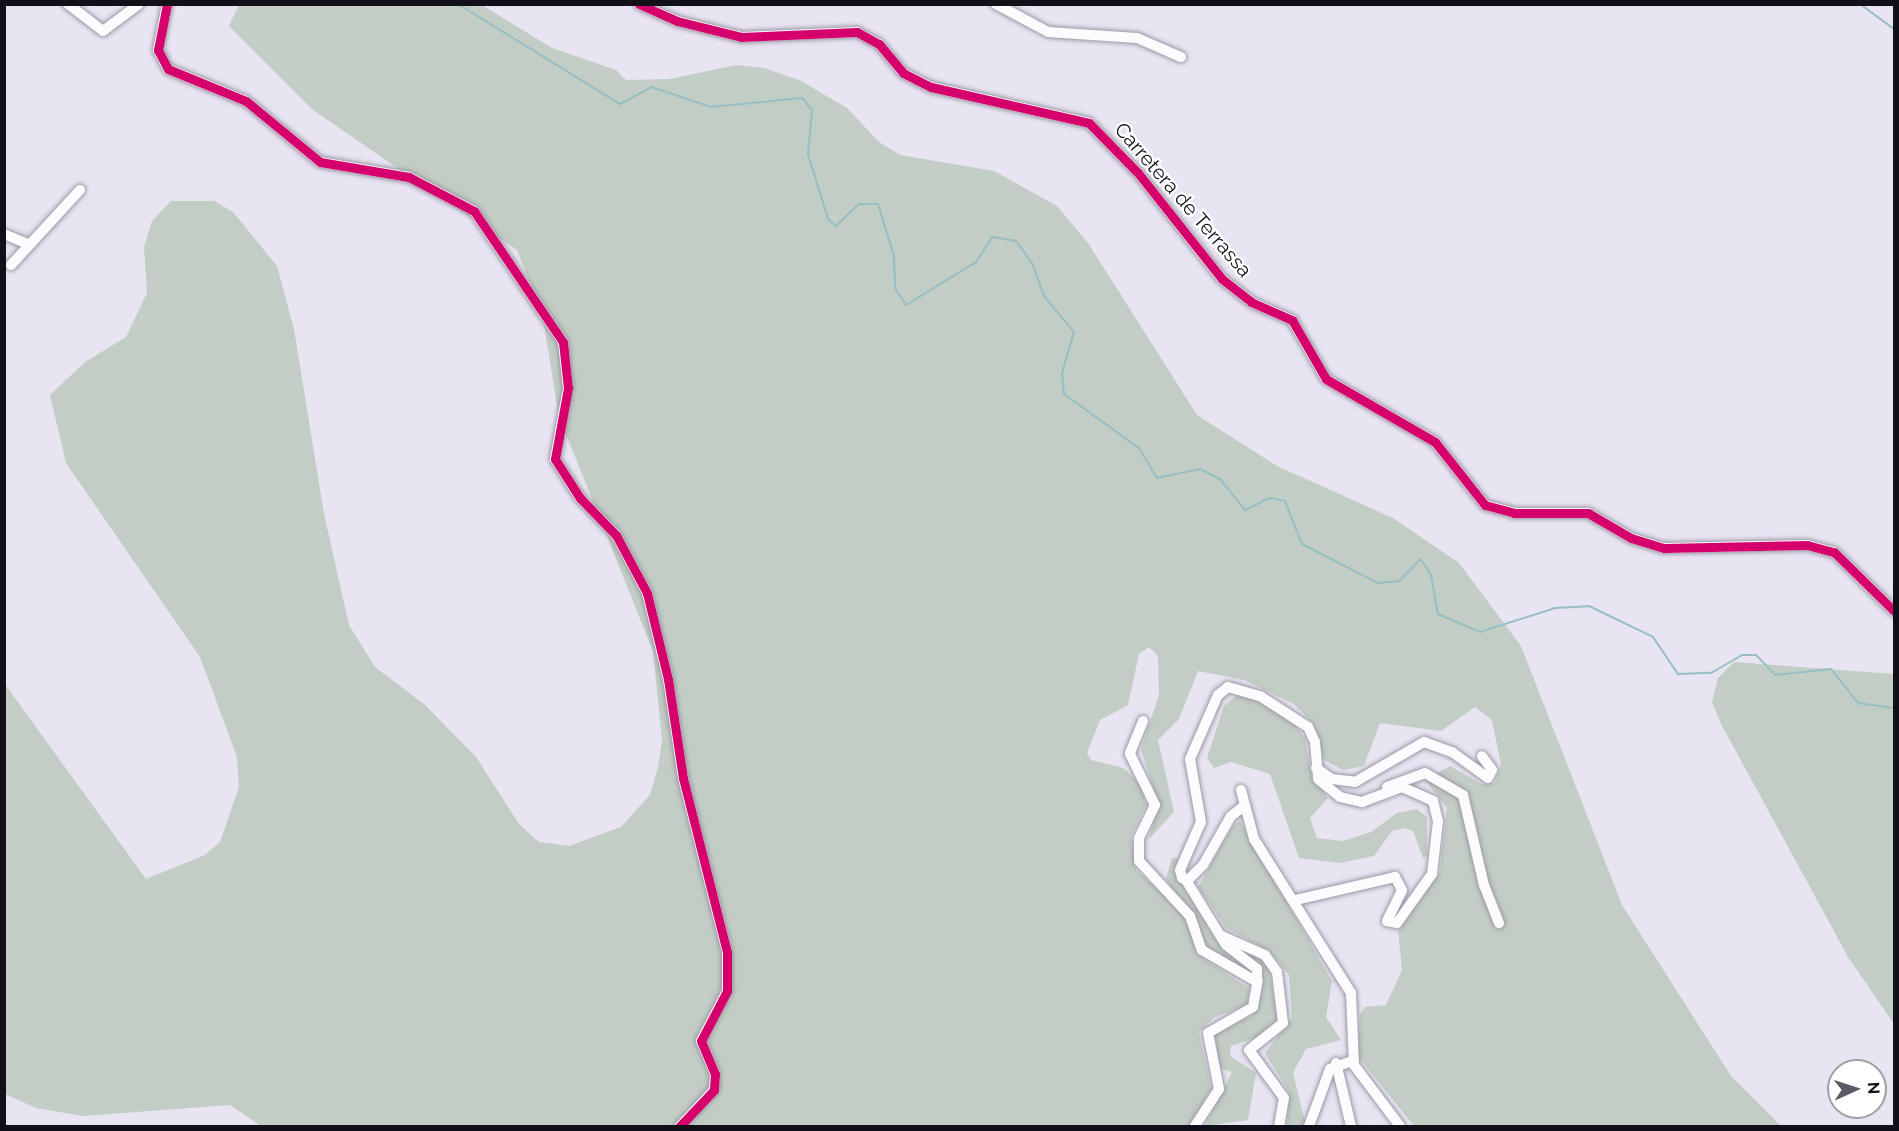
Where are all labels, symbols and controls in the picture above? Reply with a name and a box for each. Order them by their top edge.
street label: Carretera de Terrassa [1109,118,1257,282]
north arrow [1827,1059,1887,1119]
text: N [1864,1082,1883,1095]

